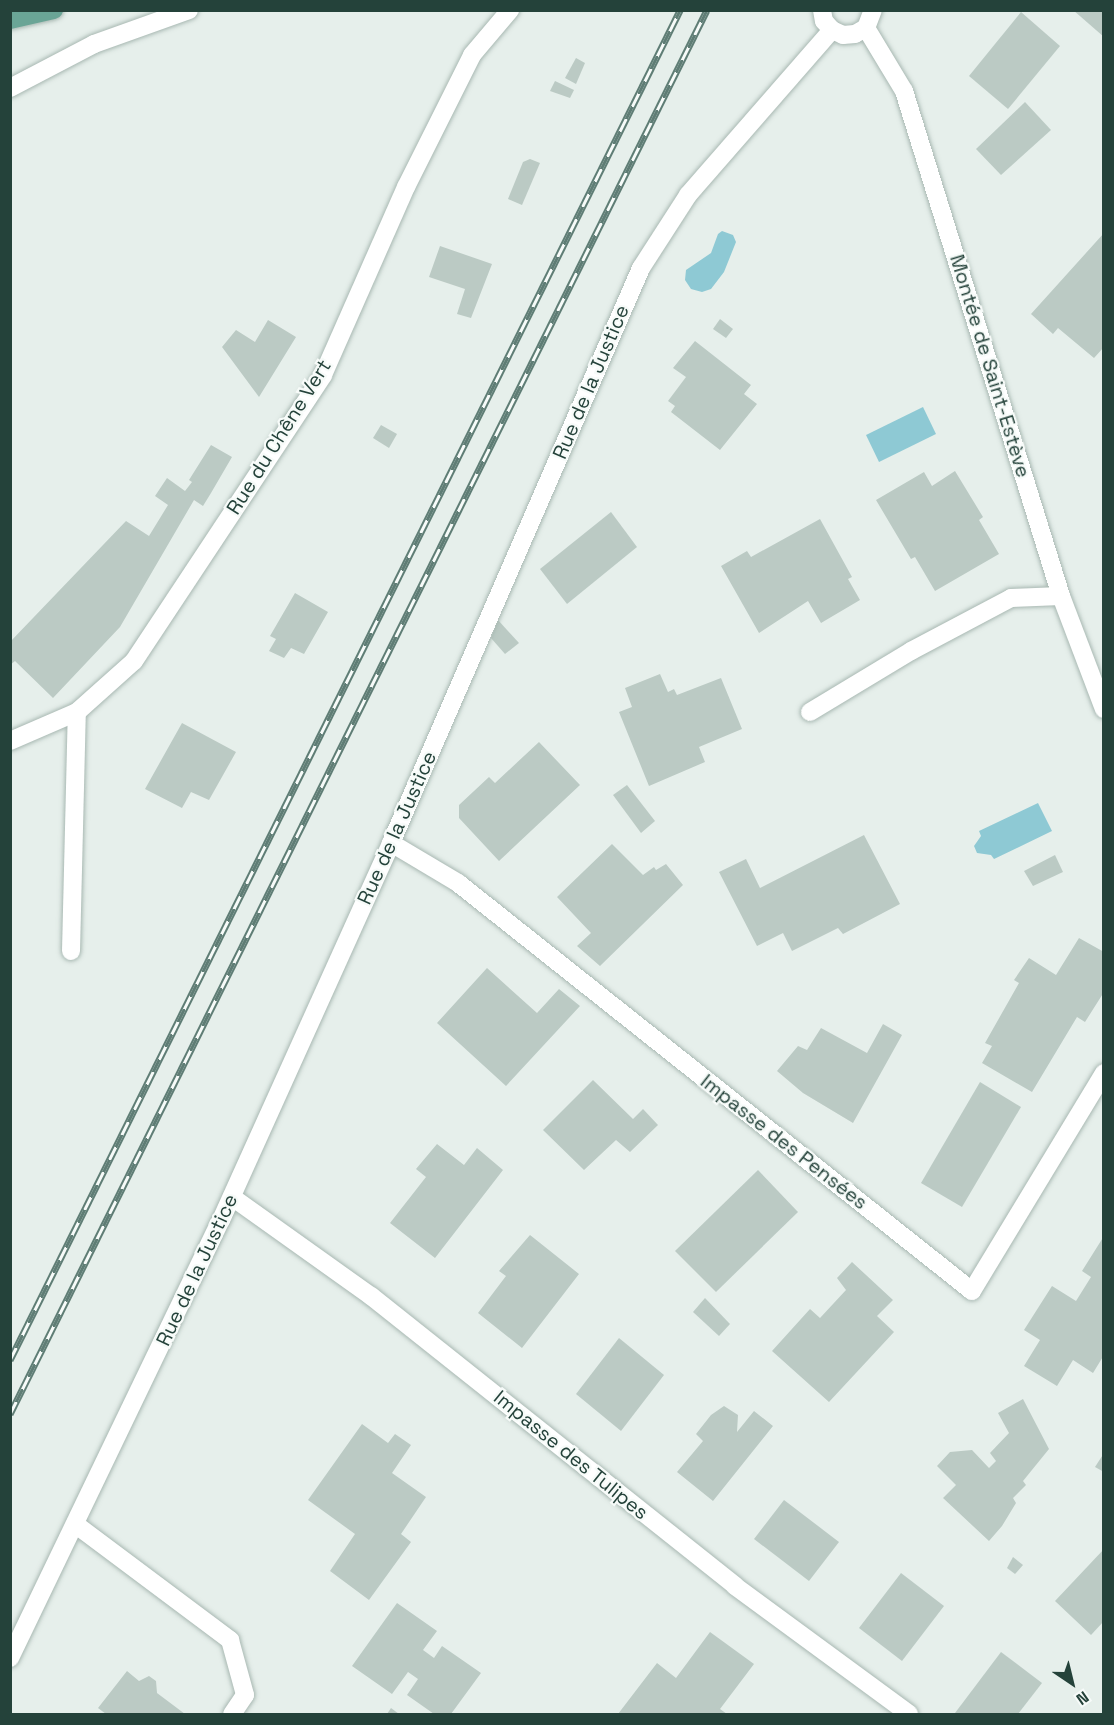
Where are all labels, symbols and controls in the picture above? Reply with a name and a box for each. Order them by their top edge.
street label: Montée de Saint-Estève [945,252,1035,480]
street label: Rue de la Justice [548,301,634,463]
street label: Rue du Chêne Vert [222,355,336,519]
street label: Rue de la Justice [352,748,442,908]
street label: Impasse des Pensées [696,1069,872,1215]
street label: Rue de la Justice [151,1190,243,1350]
street label: Impasse des Tulipes [489,1385,653,1525]
north arrow [1042,1653,1102,1713]
text: N [1072,1686,1093,1710]

